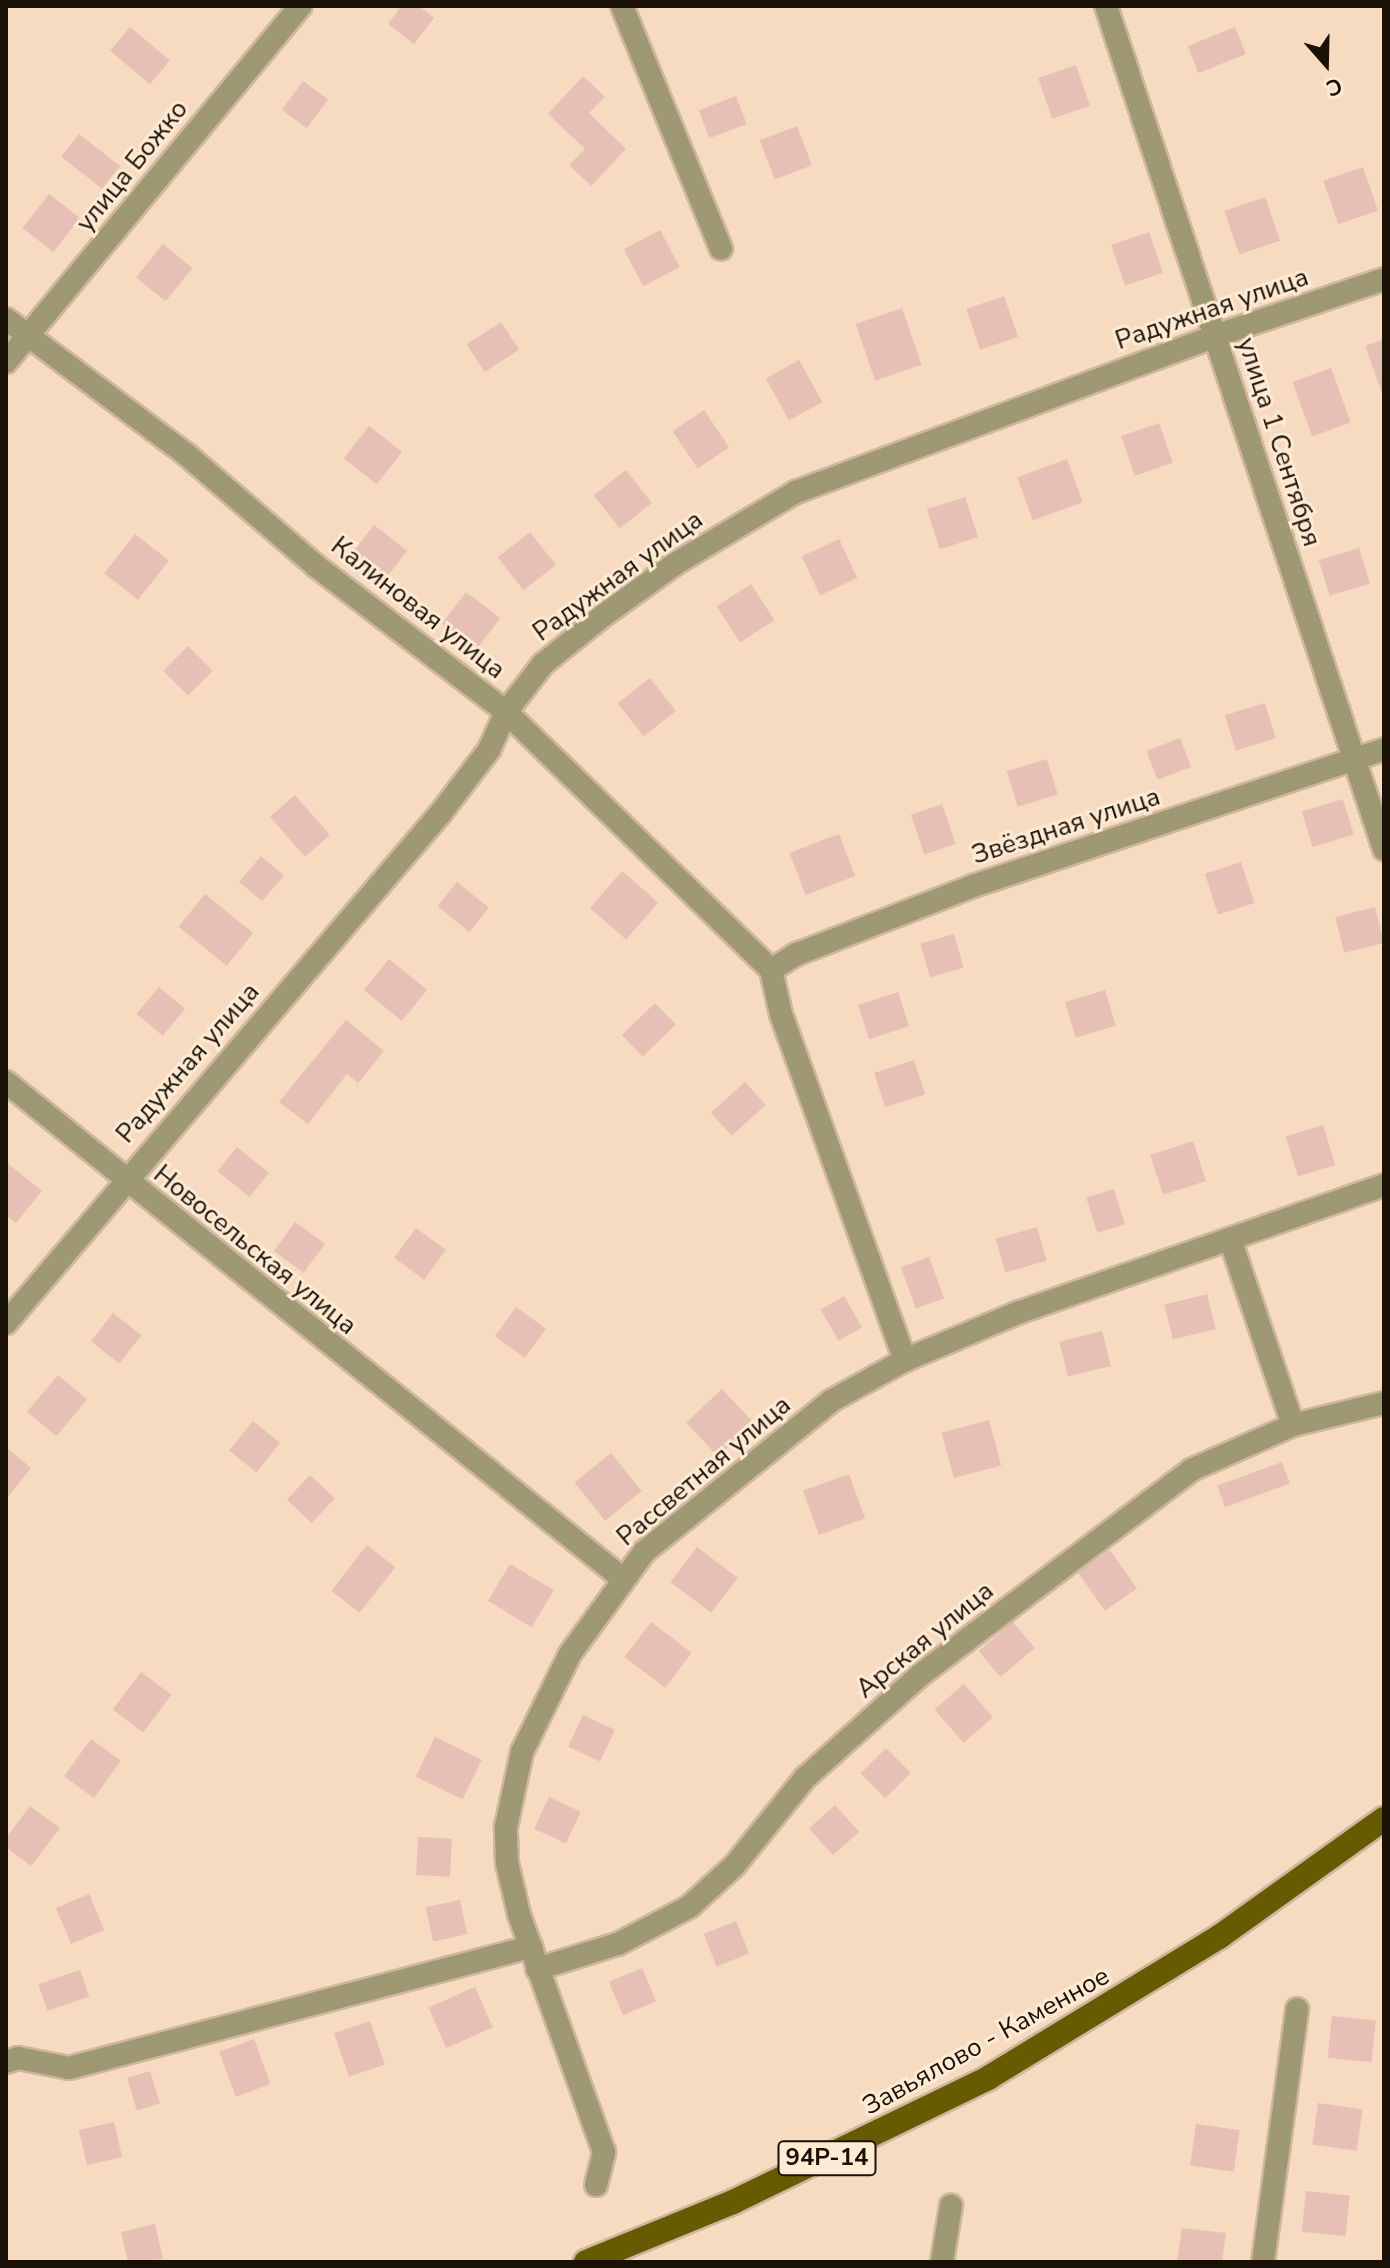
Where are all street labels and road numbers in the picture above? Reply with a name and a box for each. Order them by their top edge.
street label: улица Божко [70,94,194,238]
street label: Радужная улица [1111,261,1313,357]
street label: улица 1 Сентября [1231,334,1327,550]
street label: Радужная улица [527,504,709,648]
street label: Калиновая улица [325,530,511,686]
street label: Звёздная улица [968,781,1164,871]
street label: Радужная улица [110,977,266,1149]
street label: Новосельская улица [147,1159,363,1341]
street label: Рассветная улица [611,1389,797,1553]
street label: Арская улица [850,1575,1000,1705]
street label: Завьялово - Каменное [857,1960,1115,2122]
road number: 94Р-14 [777,2138,877,2178]

